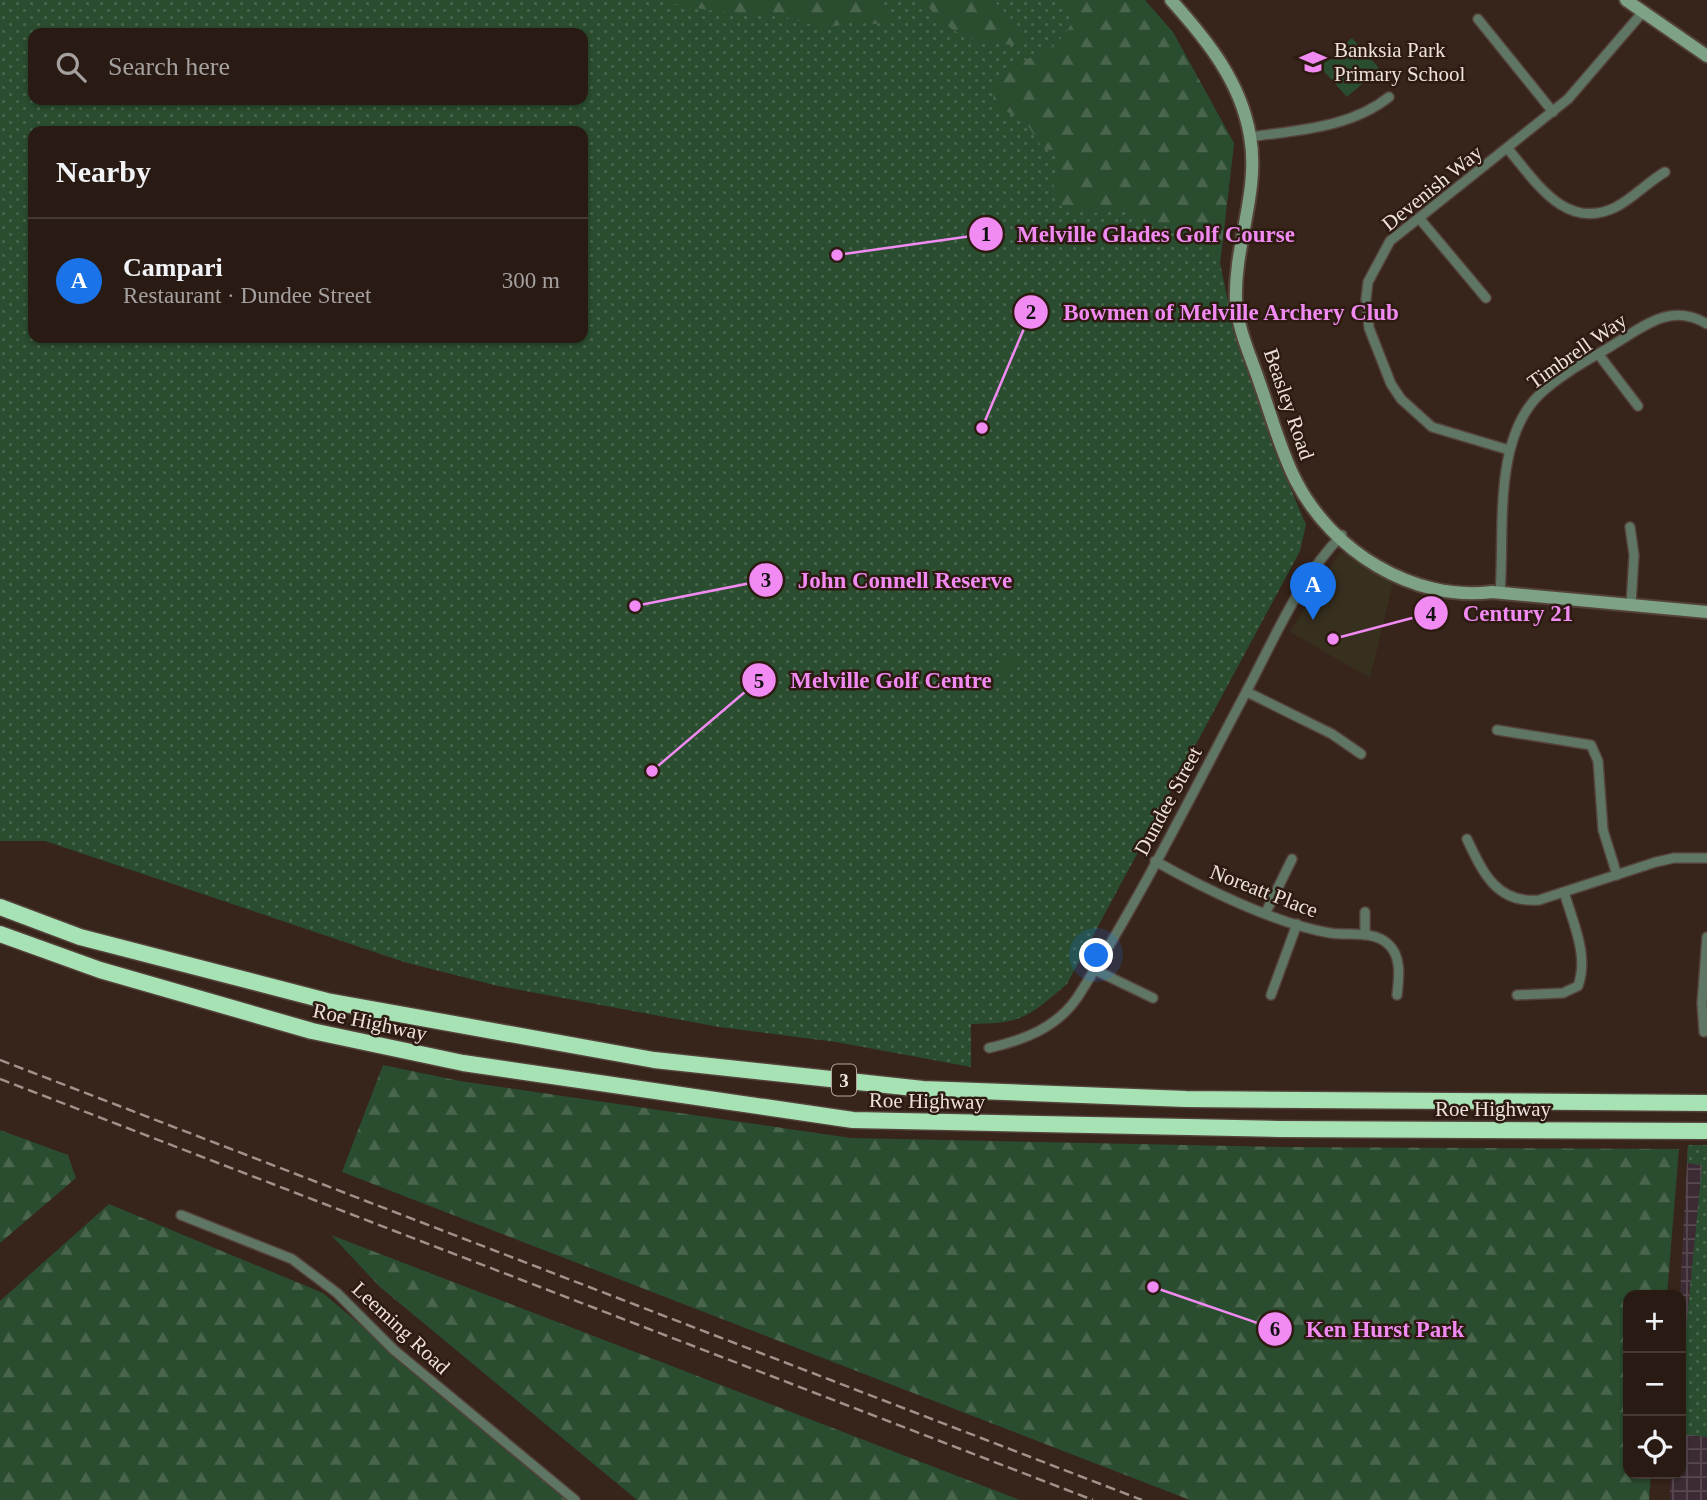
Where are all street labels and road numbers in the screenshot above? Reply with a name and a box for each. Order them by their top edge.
street label: Devenish Way [1377,140,1487,236]
street label: Timbrell Way [1523,308,1632,394]
street label: Beasley Road [1259,345,1319,463]
street label: Dundee Street [1129,742,1207,859]
street label: Noreatt Place [1207,859,1321,923]
street label: Roe Highway [311,998,430,1046]
road number: 3 [832,1064,856,1096]
street label: Roe Highway [869,1088,986,1114]
street label: Roe Highway [1435,1097,1552,1121]
street label: Leeming Road [347,1277,455,1379]

